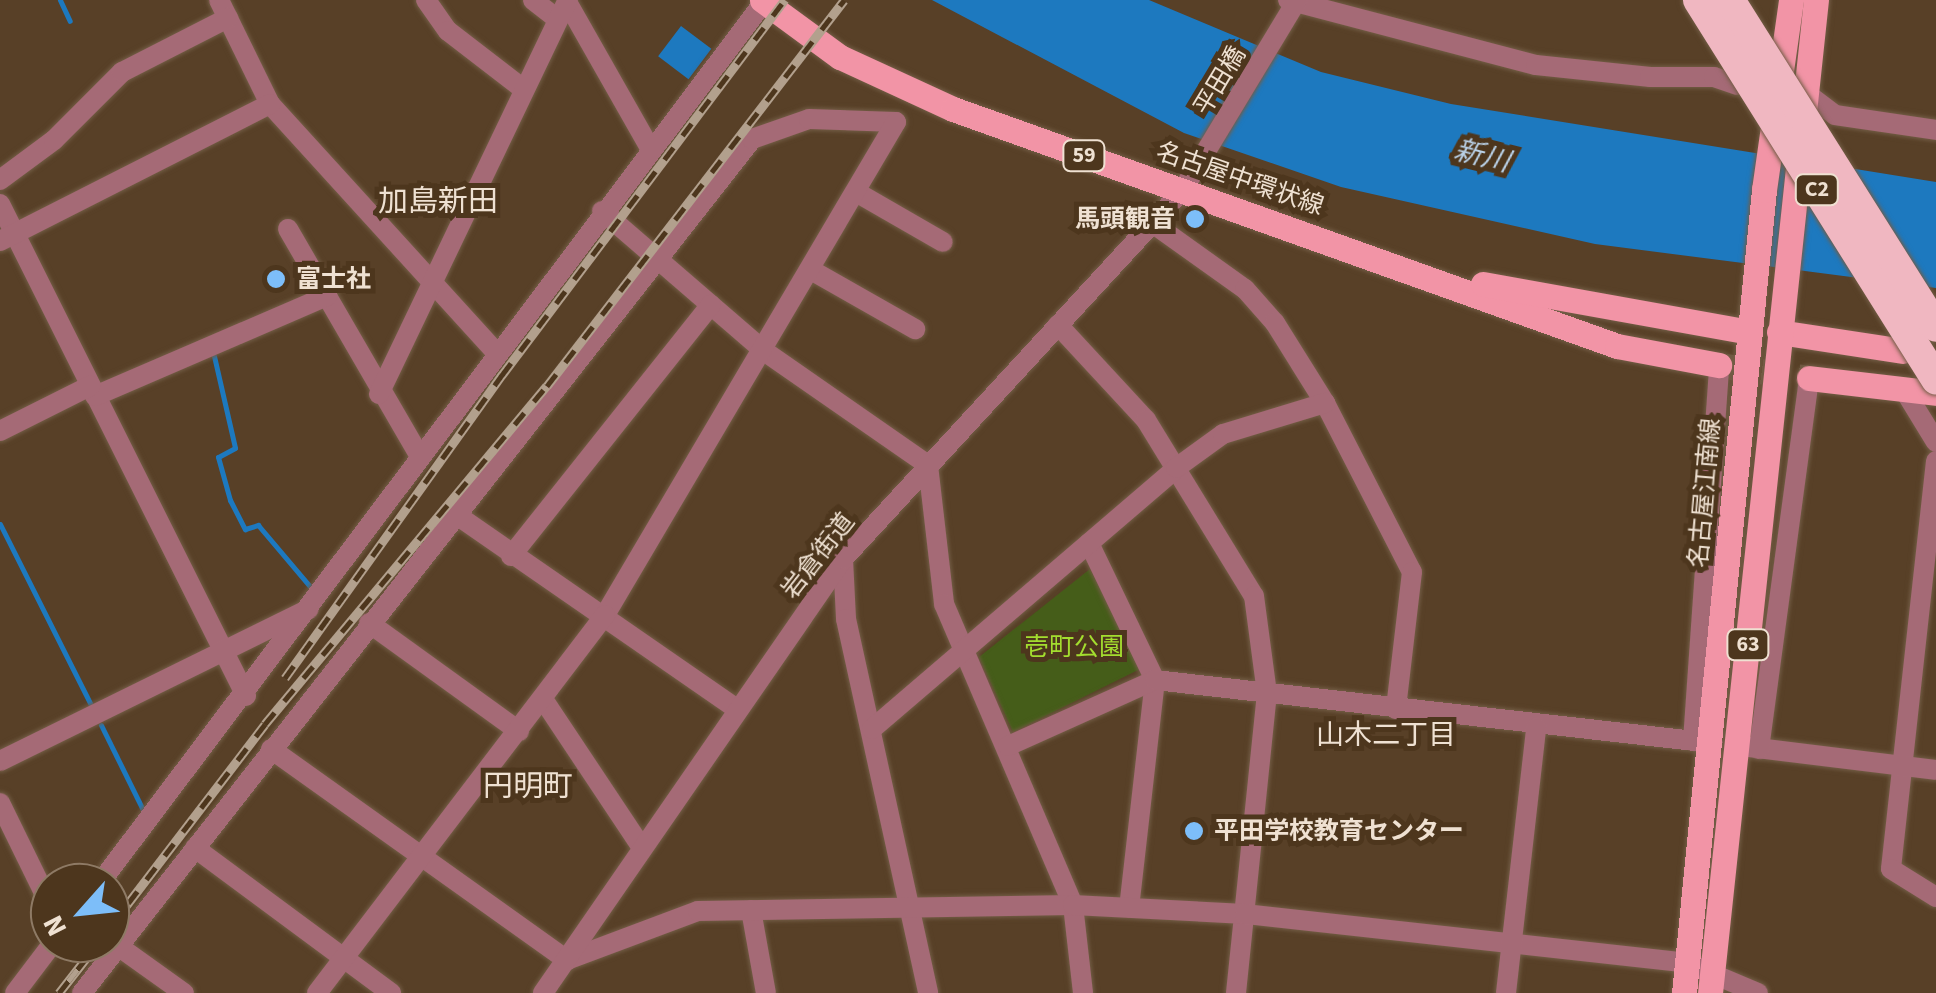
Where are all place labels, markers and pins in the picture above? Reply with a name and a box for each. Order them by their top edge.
place label: 馬頭観音 [1075,204,1175,234]
marker: 馬頭観音 [1184,208,1206,230]
place label: 富士社 [296,264,371,294]
marker: 富士社 [265,268,287,290]
place label: 平田学校教育センター [1214,816,1464,846]
marker: 平田学校教育センター [1183,820,1205,842]

